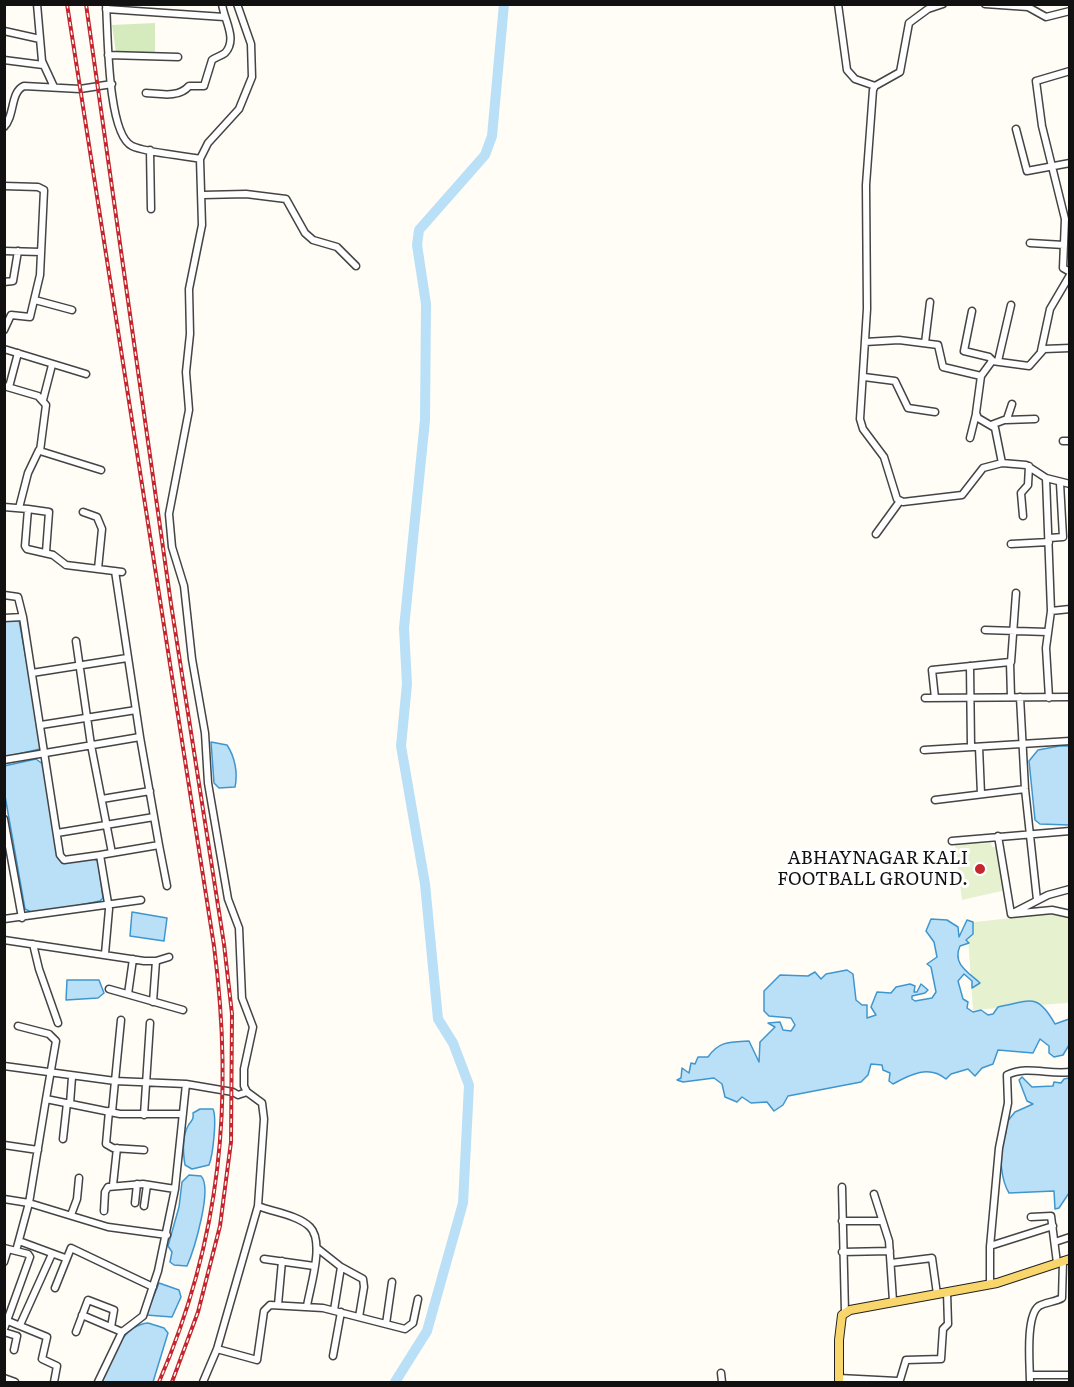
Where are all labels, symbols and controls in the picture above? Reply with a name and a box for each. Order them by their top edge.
place label: ABHAYNAGAR KALI FOOTBALL GROUND. [777,848,968,890]
marker: ABHAYNAGAR KALI FOOTBALL GROUND. [973,862,987,876]

